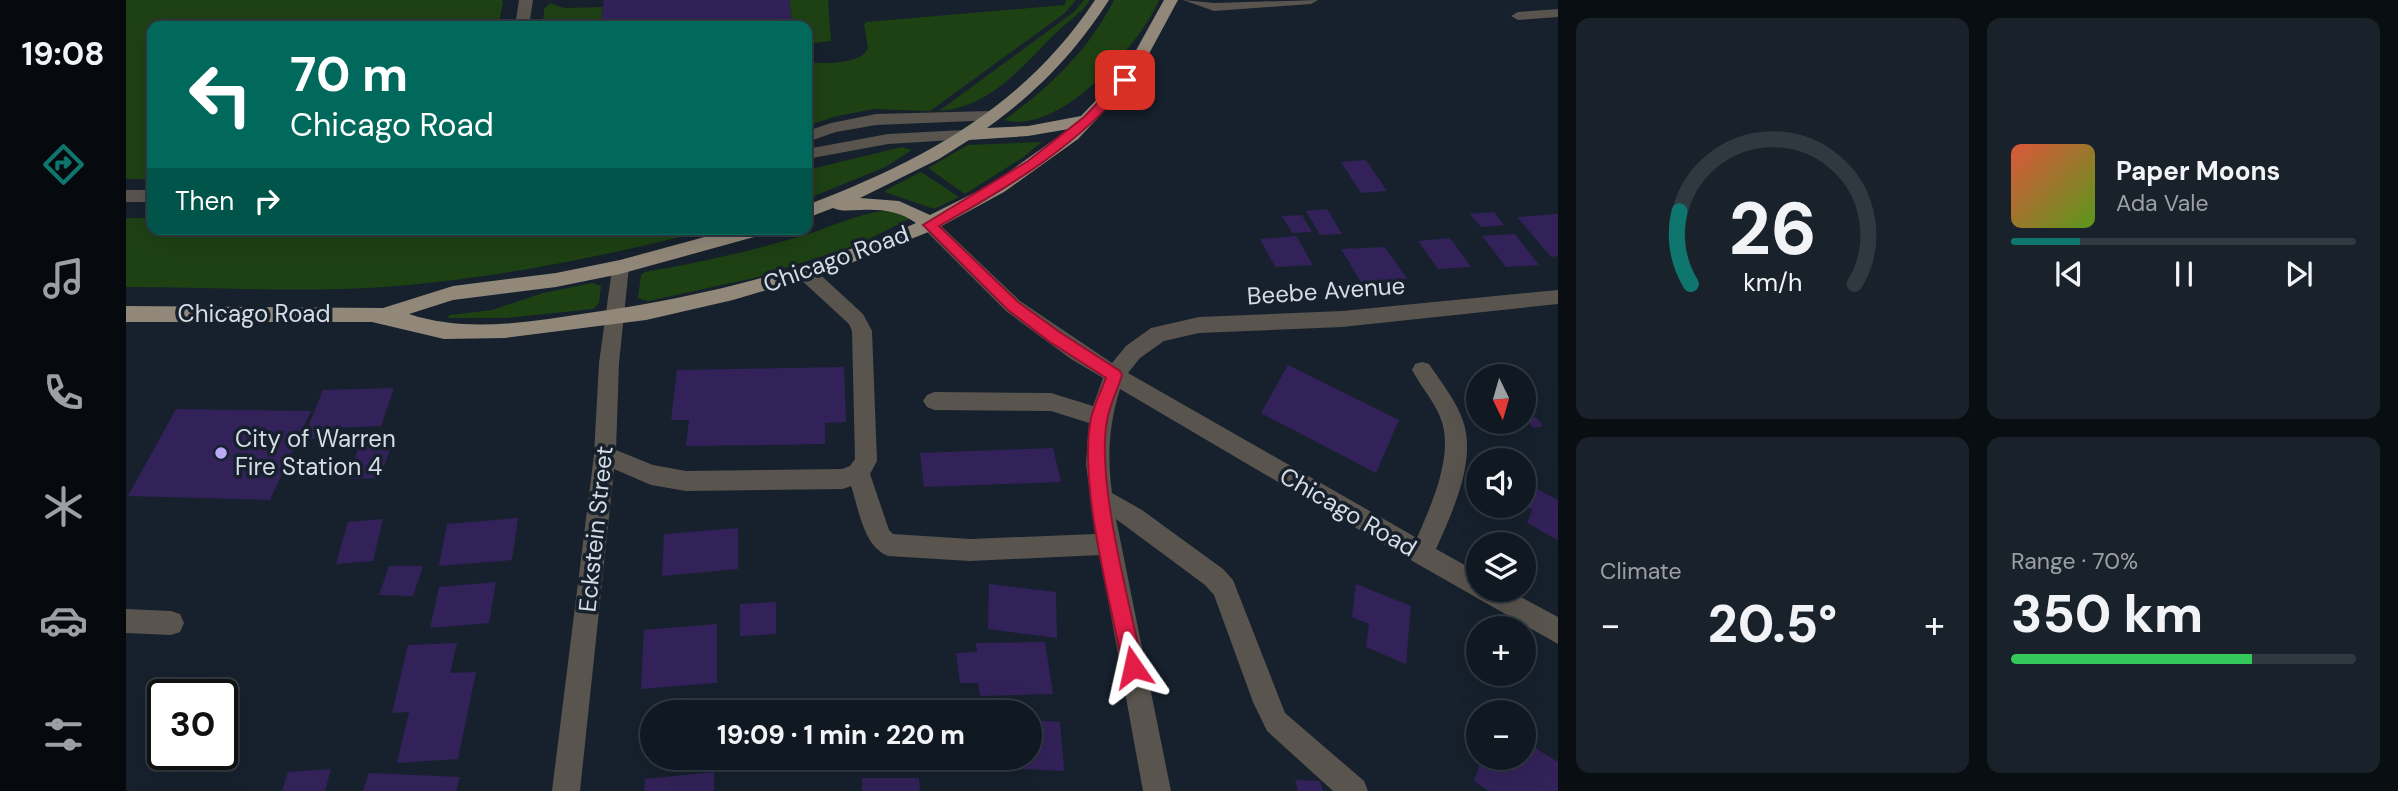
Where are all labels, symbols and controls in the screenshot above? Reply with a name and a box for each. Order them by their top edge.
text: 19:08 [22,33,104,75]
text: 70 m [290,42,408,106]
icon: left [175,49,266,140]
pin [1095,50,1155,110]
icon: arrive [1106,61,1144,99]
text: Chicago Road [290,104,494,146]
icon: directions [39,140,88,189]
text: Paper Moons [2116,154,2280,188]
icon: right [248,182,286,220]
text: 26 [1728,183,1817,278]
text: Then [175,184,234,218]
text: Ada Vale [2116,188,2209,218]
street label: Chicago Road [759,218,913,299]
icon: music [39,254,88,303]
icon: previous [2050,255,2088,293]
icon: pause [2165,255,2203,293]
icon: next [2280,255,2318,293]
text: km/h [1743,266,1802,299]
street label: Beebe Avenue [1246,270,1406,311]
street label: Chicago Road [178,298,330,329]
north arrow [1466,364,1536,434]
map controls [1466,364,1536,770]
icon: phone [39,368,88,417]
place label: City of Warren Fire Station 4 [235,423,396,482]
street label: Eckstein Street [571,444,620,614]
marker: City of Warren Fire Station 4 [213,445,229,461]
button: sound [1466,448,1536,518]
street label: Chicago Road [1274,460,1422,563]
icon: climate [39,482,88,531]
button: layers [1466,532,1536,602]
text: Range · 70% [2011,546,2138,576]
text: Climate [1600,556,1682,586]
text: 350 km [2011,580,2203,648]
text: 20.5° [1708,590,1837,658]
icon: car [39,596,88,645]
text: − [1600,600,1621,650]
text: + [1924,600,1945,650]
button: + [1466,616,1536,686]
position arrow [1096,630,1170,704]
speed limit sign: 30 [147,679,238,770]
button: − [1466,700,1536,770]
icon: filters [39,710,88,759]
text: 19:09 · 1 min · 220 m [717,718,965,752]

